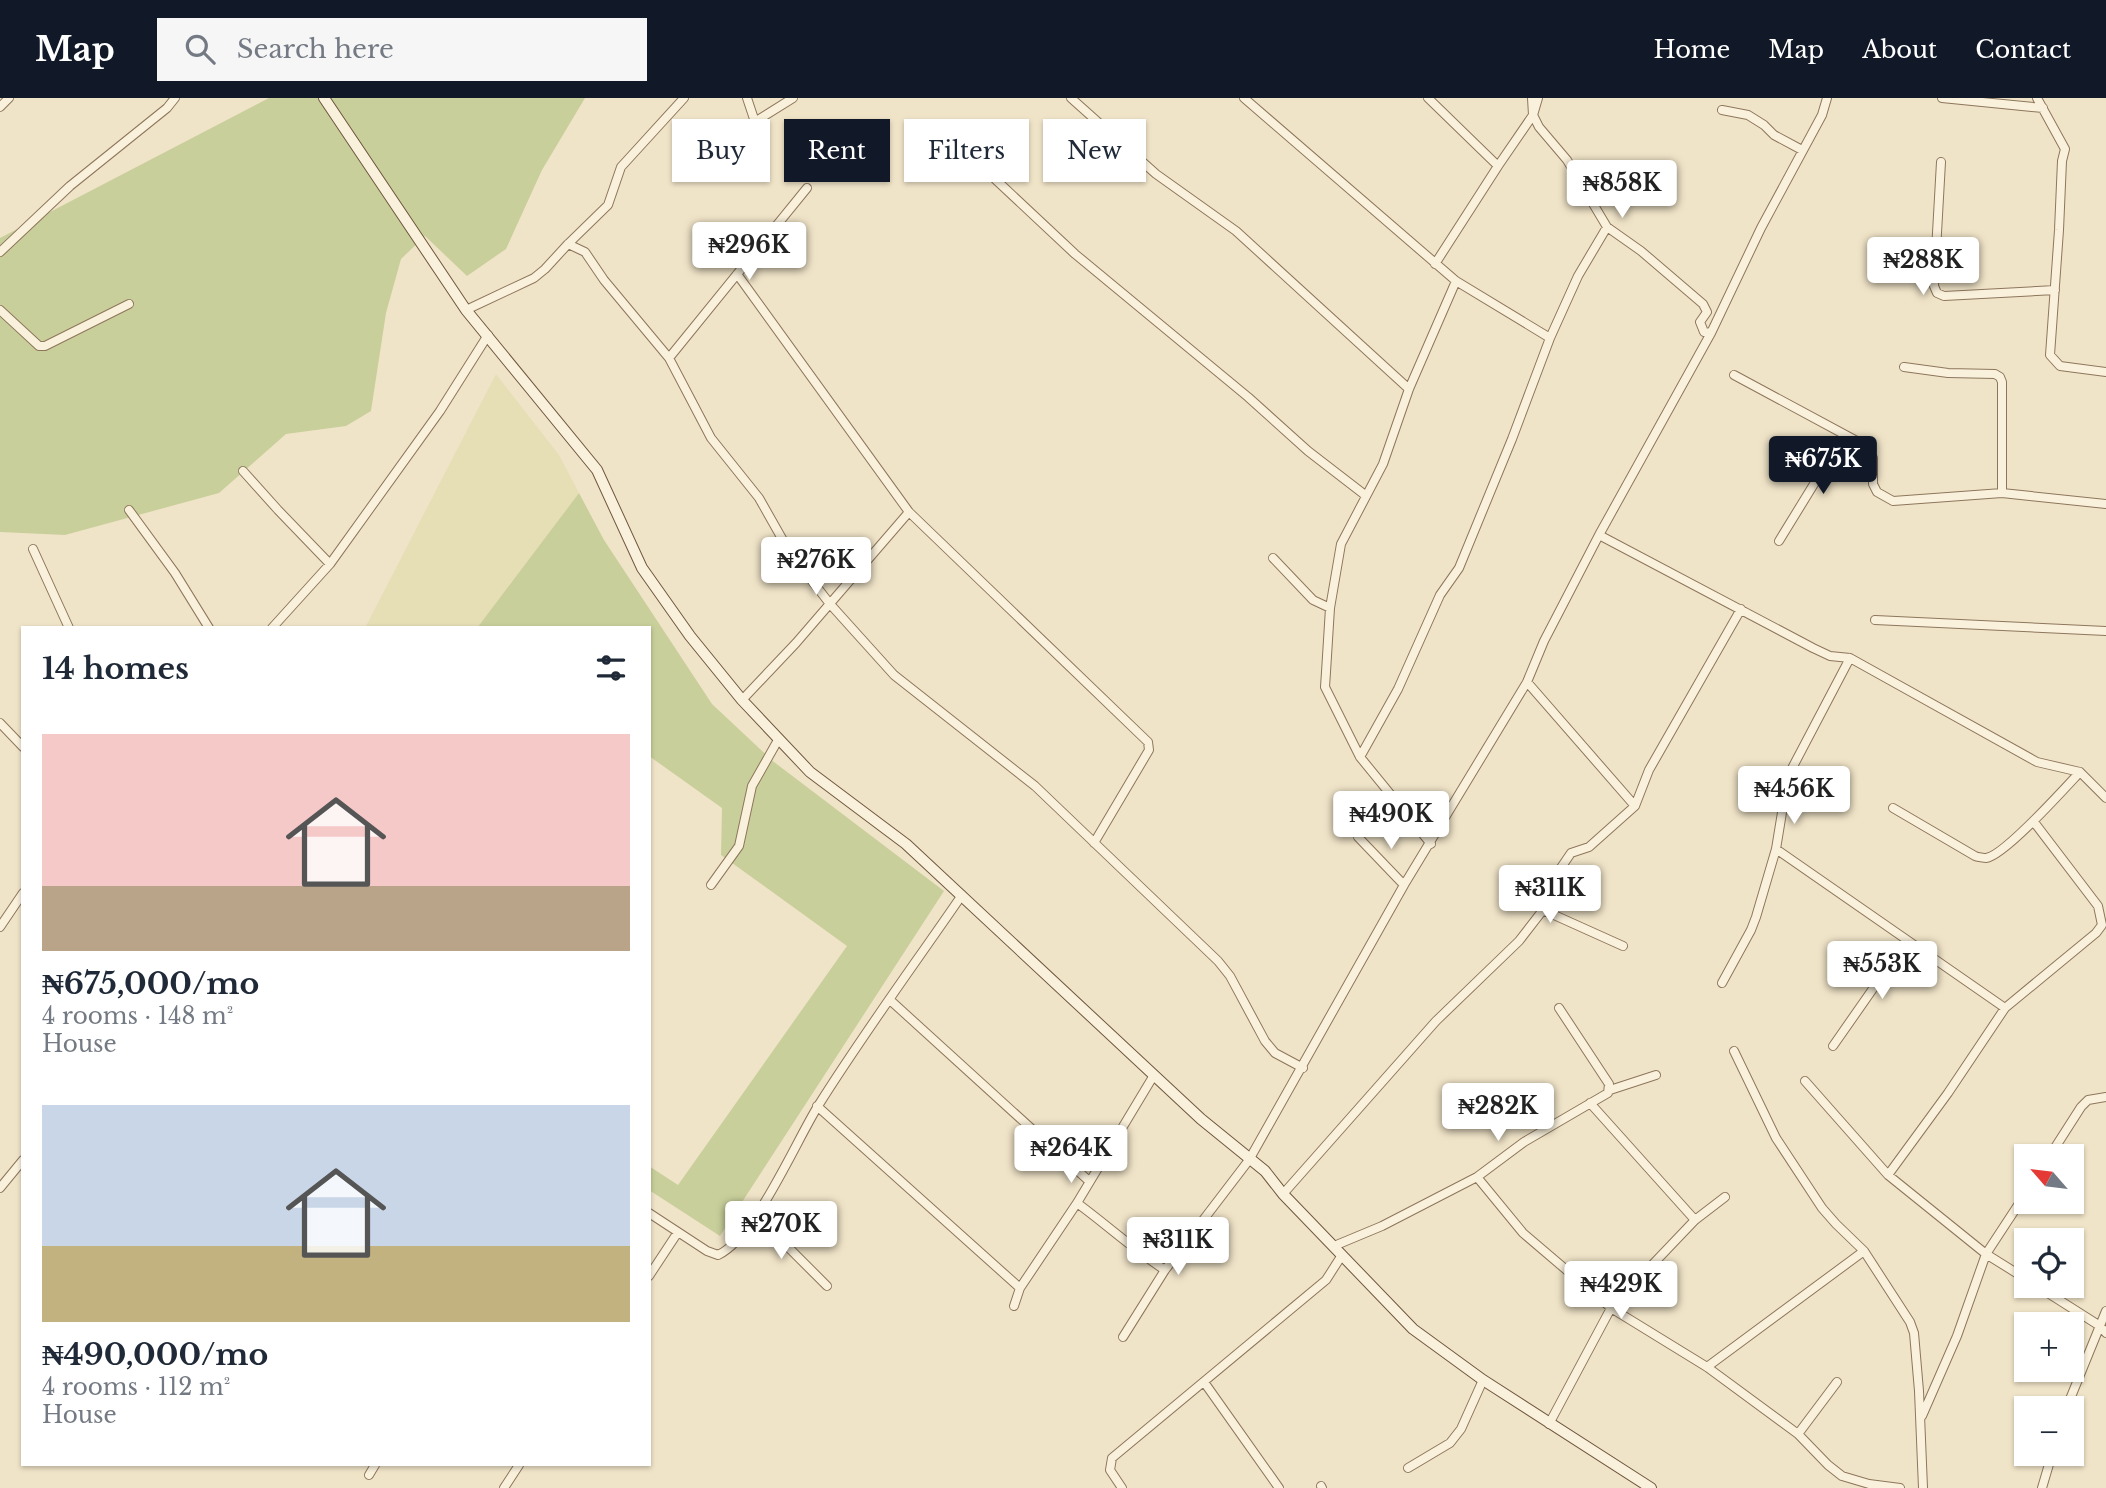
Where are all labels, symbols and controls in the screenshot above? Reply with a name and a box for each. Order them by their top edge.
search box [157,18,647,81]
text: Map [35,29,115,70]
icon: search [181,30,219,68]
text: Search here [237,33,394,65]
text: Home [1654,35,1730,64]
text: Map [1768,35,1824,64]
text: About [1862,35,1937,64]
text: Contact [1975,35,2071,64]
chip: Buy [672,119,770,182]
chip: Rent [784,119,890,182]
chip: Filters [904,119,1029,182]
chip: New [1043,119,1146,182]
pin: ₦858K [1573,160,1671,220]
text: ₦858K [1583,169,1661,197]
pin: ₦296K [700,222,798,282]
text: ₦296K [708,231,790,259]
pin: ₦288K [1874,238,1972,297]
text: ₦288K [1883,246,1963,274]
pin: ₦675K [1774,436,1872,496]
text: ₦675K [1785,445,1861,473]
pin: ₦276K [767,538,865,597]
text: ₦276K [777,546,855,574]
icon: filters [592,649,630,687]
text: 14 homes [42,650,189,687]
pin: ₦456K [1745,766,1843,826]
text: ₦456K [1754,775,1834,803]
icon: home [273,779,399,905]
pin: ₦490K [1342,792,1440,851]
text: ₦490K [1349,800,1433,828]
pin: ₦311K [1501,866,1599,925]
text: ₦311K [1515,874,1585,902]
pin: ₦553K [1833,942,1931,1001]
text: ₦553K [1843,950,1921,978]
text: ₦675,000/mo [42,965,259,1002]
text: 4 rooms · 148 m² [42,1002,233,1030]
text: House [42,1030,117,1058]
pin: ₦282K [1449,1084,1547,1143]
text: ₦282K [1458,1092,1538,1120]
pin: ₦264K [1022,1126,1120,1185]
text: ₦264K [1030,1134,1112,1162]
north arrow [2014,1144,2084,1214]
map controls [2014,1144,2084,1466]
icon: home [273,1150,399,1276]
pin: ₦270K [732,1202,830,1261]
text: ₦270K [741,1210,821,1238]
pin: ₦311K [1129,1218,1227,1277]
text: ₦311K [1143,1226,1213,1254]
button: locate [2014,1228,2084,1298]
pin: ₦429K [1572,1262,1670,1321]
text: ₦429K [1580,1270,1662,1298]
button: + [2014,1312,2084,1382]
text: ₦490,000/mo [42,1336,268,1373]
text: 4 rooms · 112 m² [42,1373,230,1401]
button: − [2014,1396,2084,1466]
text: House [42,1401,117,1429]

